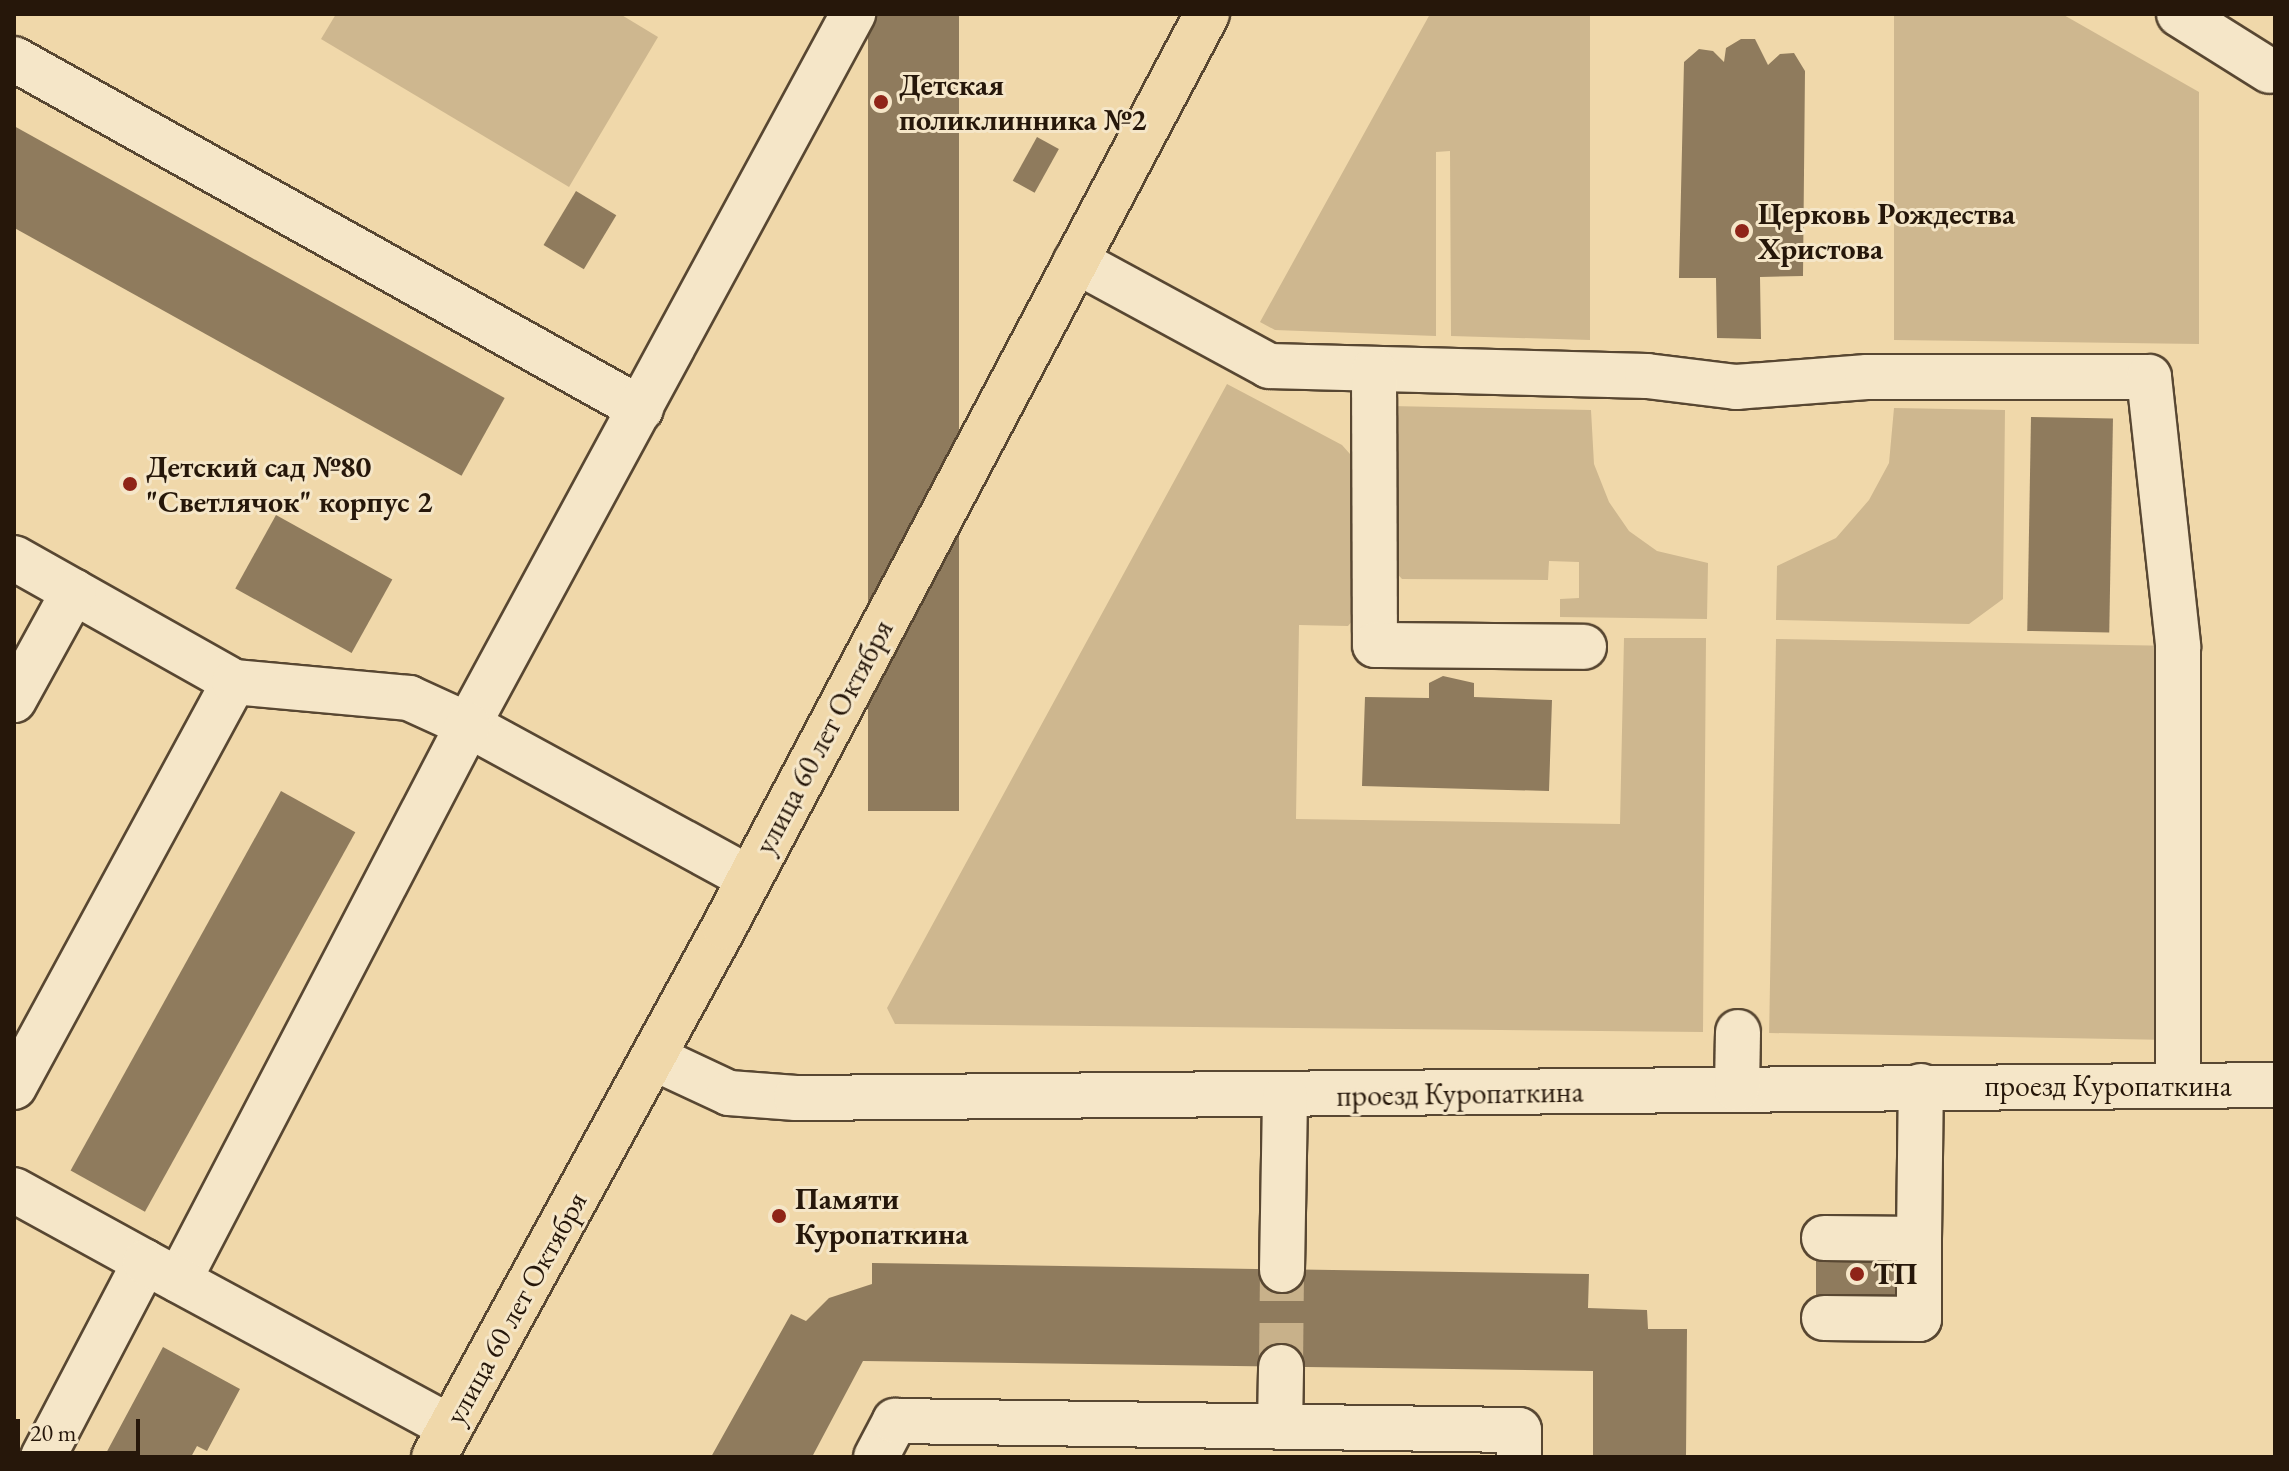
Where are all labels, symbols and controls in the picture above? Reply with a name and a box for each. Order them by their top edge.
place label: Детская поликлинника №2 [899,67,1147,138]
marker: Детская поликлинника №2 [870,91,892,113]
place label: Церковь Рождества Христова [1758,196,2015,266]
marker: Церковь Рождества Христова [1733,222,1751,240]
place label: Детский сад №80 "Светлячок" корпус 2 [146,449,433,520]
marker: Детский сад №80 "Светлячок" корпус 2 [121,475,139,493]
street label: улица 60 лет Октября [747,614,901,860]
street label: проезд Куропаткина [1984,1068,2232,1104]
street label: проезд Куропаткина [1336,1074,1584,1114]
place label: Памяти Куропаткина [795,1181,968,1252]
street label: улица 60 лет Октября [437,1185,595,1431]
marker: Памяти Куропаткина [770,1207,788,1225]
place label: ТП [1873,1256,1918,1292]
marker: ТП [1848,1265,1866,1283]
scale bar [20,1403,144,1453]
text: 20 m [30,1417,77,1448]

